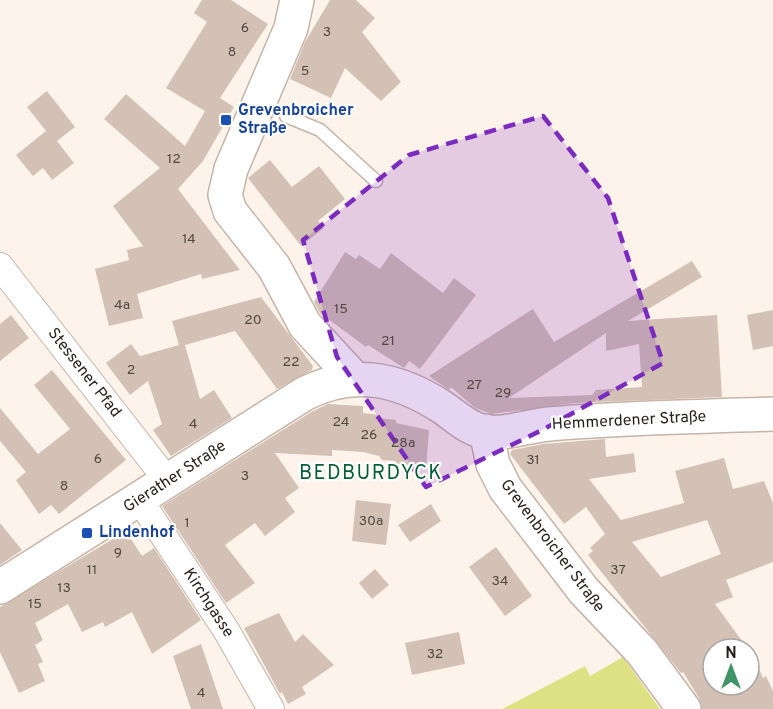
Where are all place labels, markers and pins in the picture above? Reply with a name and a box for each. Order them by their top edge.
place label: Grevenbroicher Straße [238,101,354,139]
marker: Grevenbroicher Straße [219,113,233,127]
place label: Lindenhof [99,523,174,543]
marker: Lindenhof [80,526,94,540]

